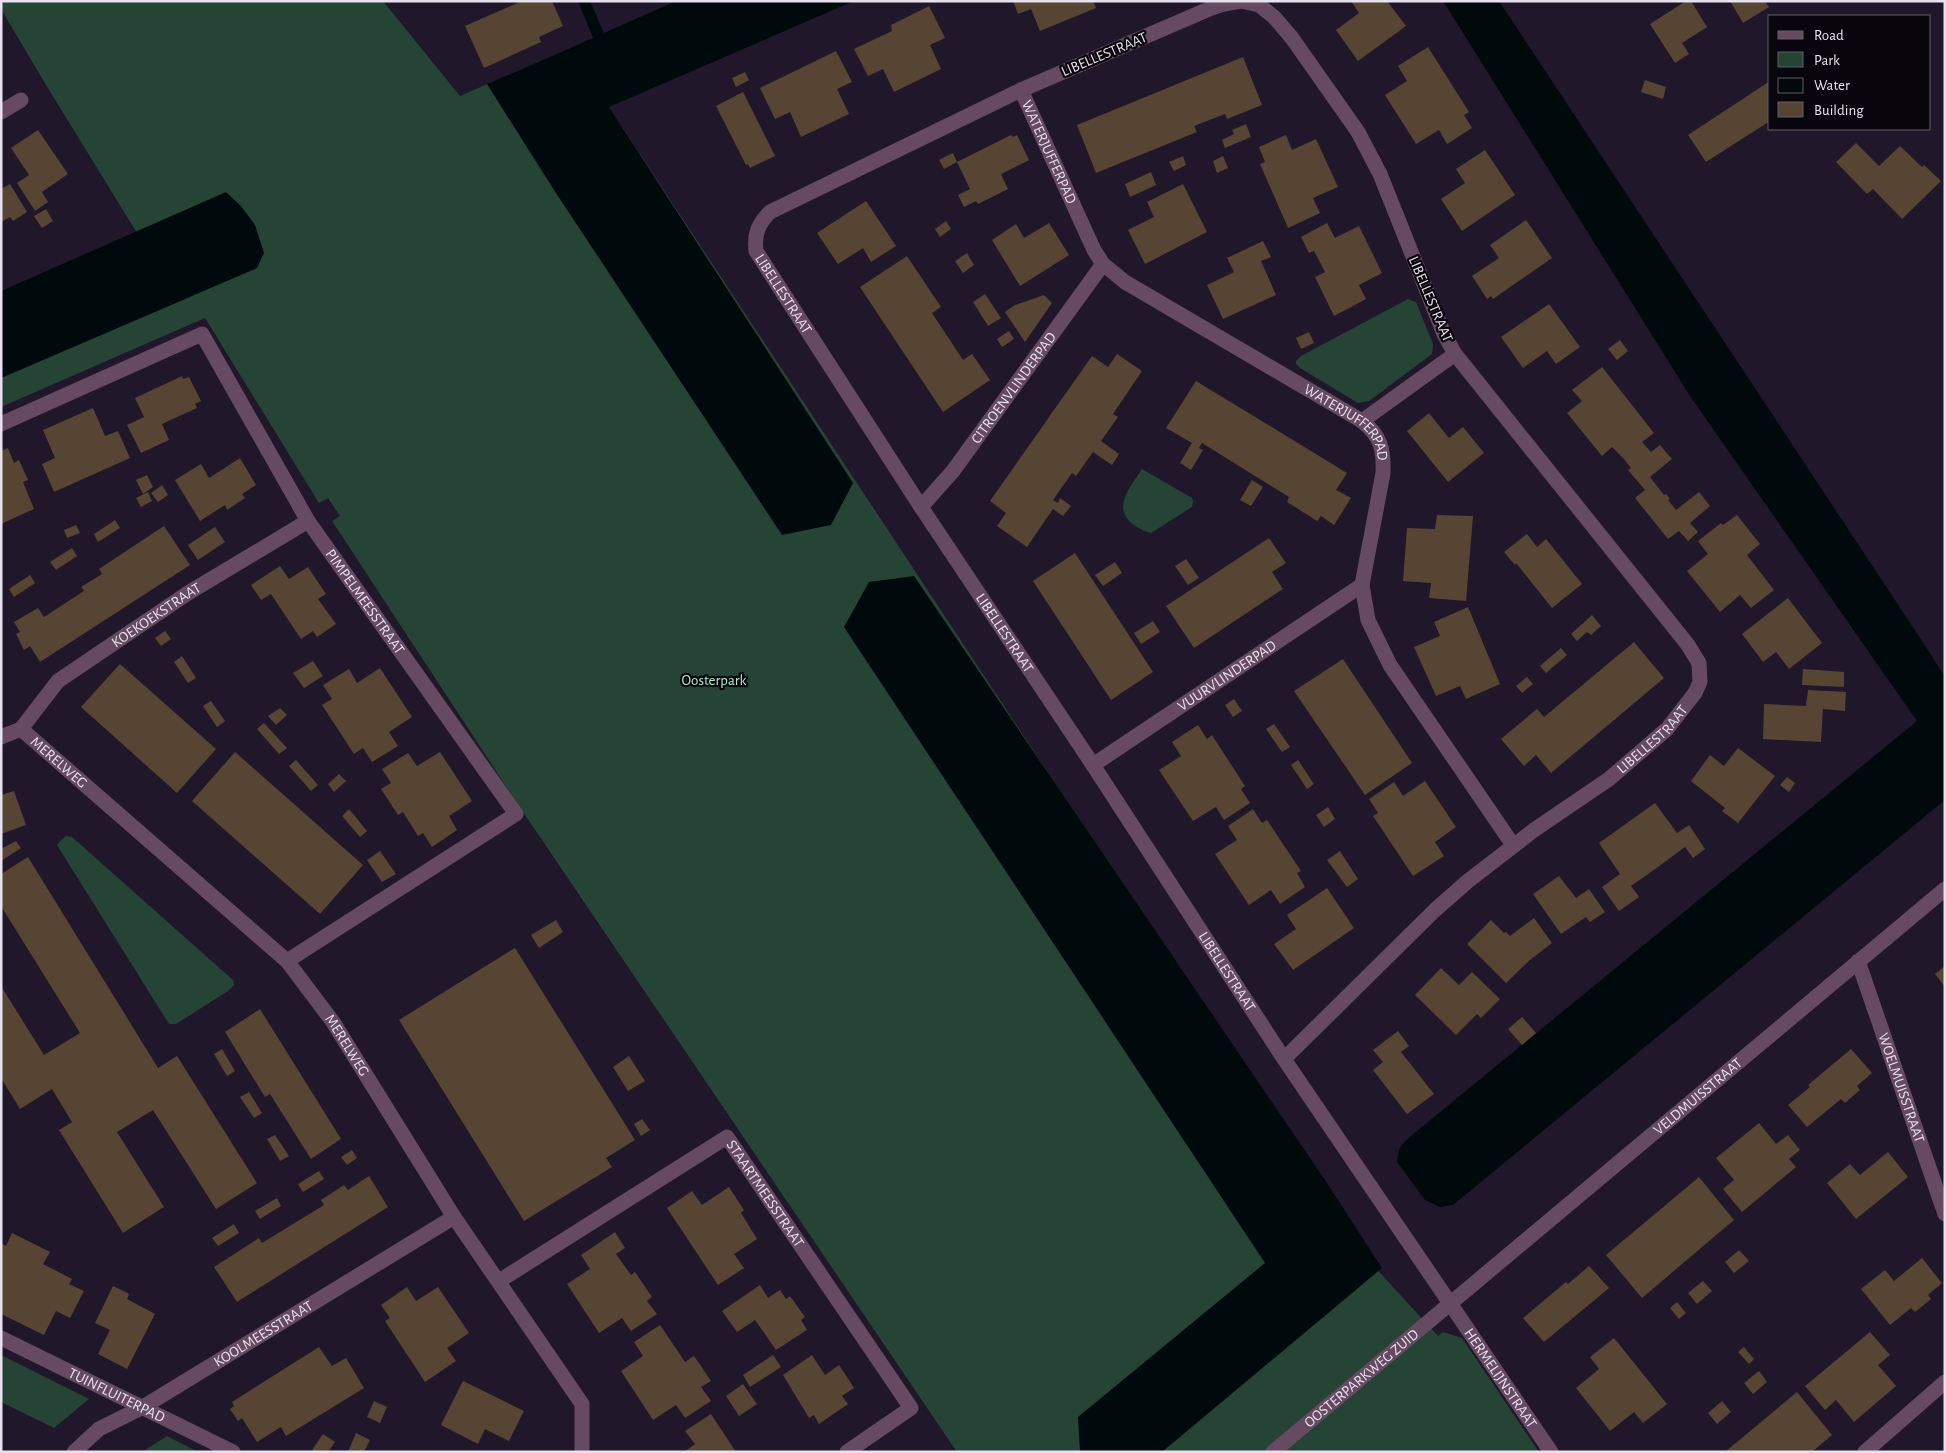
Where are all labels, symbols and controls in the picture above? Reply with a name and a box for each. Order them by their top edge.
legend [1768,15,1931,130]
text: Road [1814,28,1844,43]
street label: LIBELLESTRAAT [1059,29,1150,79]
text: Park [1814,53,1840,68]
text: Water [1814,78,1850,93]
street label: WATERJUFFERPAD [1019,98,1079,206]
text: Building [1814,103,1864,118]
street label: LIBELLESTRAAT [752,251,815,337]
street label: LIBELLESTRAAT [1406,254,1456,345]
street label: CITROENVLINDERPAD [968,329,1059,447]
street label: WATERJUFFERPAD [1301,382,1390,462]
street label: PIMPELMEESSTRAAT [323,547,407,658]
street label: KOEKOEKSTRAAT [109,580,204,650]
street label: LIBELLESTRAAT [973,591,1037,676]
street label: VUURVLINDERPAD [1175,638,1279,714]
park label: Oosterpark [682,673,747,688]
street label: LIBELLESTRAAT [1614,702,1691,777]
street label: MERELWEG [28,734,90,791]
street label: LIBELLESTRAAT [1195,929,1258,1015]
street label: MERELWEG [322,1012,372,1079]
street label: WOELMUISSTRAAT [1875,1031,1927,1145]
street label: VELDMUISSTRAAT [1651,1055,1746,1138]
street label: STAARTMEESSTRAAT [723,1138,807,1251]
street label: KOOLMEESSTRAAT [211,1298,316,1370]
street label: OOSTERPARKWEG ZUID [1301,1326,1422,1431]
street label: HERMELIJNSTRAAT [1461,1326,1540,1431]
street label: TUINFLUITERPAD [66,1365,167,1425]

